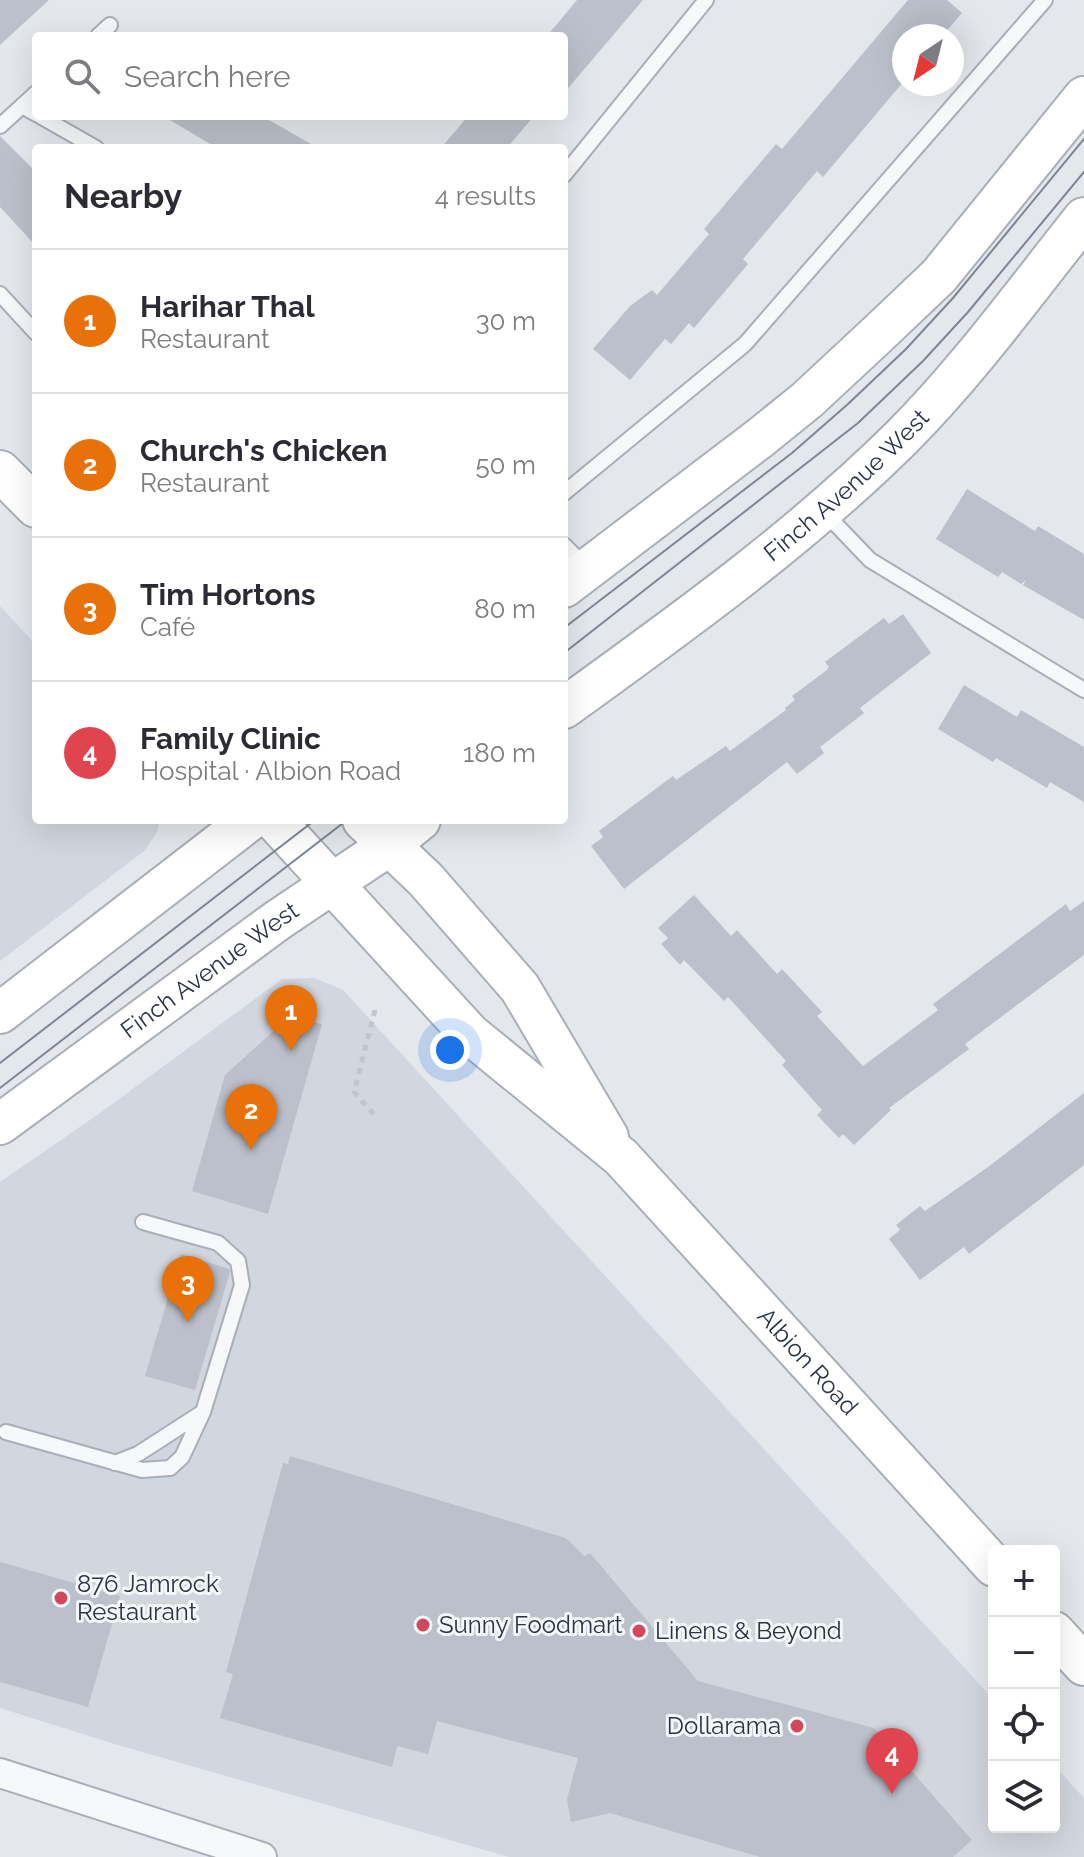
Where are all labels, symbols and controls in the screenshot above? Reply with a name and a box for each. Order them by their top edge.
north arrow [892,24,964,96]
search box [32,32,568,120]
icon: search [60,54,104,98]
text: Search here [124,59,291,94]
text: Nearby [64,176,182,216]
text: 4 results [435,181,536,211]
text: Harihar Thal [140,289,315,324]
text: 1 [84,306,96,336]
text: 30 m [476,306,536,336]
text: Restaurant [140,324,270,354]
street label: Finch Avenue West [758,403,935,567]
text: Church's Chicken [140,433,387,468]
text: 2 [83,450,97,480]
text: 50 m [475,450,536,480]
text: Restaurant [140,468,270,498]
text: Tim Hortons [140,577,316,612]
text: 3 [83,594,97,624]
text: 80 m [474,594,536,624]
text: Café [140,612,195,642]
text: Family Clinic [140,721,321,756]
text: 4 [83,738,97,768]
text: 180 m [463,738,536,768]
text: Hospital · Albion Road [140,756,401,786]
street label: Finch Avenue West [115,896,304,1044]
pin: 1 [265,985,317,1051]
your location [430,1030,470,1070]
pin: 2 [225,1084,277,1150]
pin: 3 [162,1256,214,1322]
street label: Albion Road [752,1302,864,1421]
map controls [988,1545,1060,1833]
button: + [988,1545,1060,1617]
place label: 876 Jamrock Restaurant [77,1569,219,1626]
marker: 876 Jamrock Restaurant [52,1589,70,1607]
place label: Sunny Foodmart [439,1610,622,1639]
marker: Sunny Foodmart [414,1616,432,1634]
place label: Linens & Beyond [655,1616,842,1645]
button: − [988,1617,1060,1689]
marker: Linens & Beyond [630,1622,648,1640]
button: locate [988,1689,1060,1761]
place label: Dollarama [667,1711,781,1740]
marker: Dollarama [788,1717,806,1735]
pin: 4 [866,1728,918,1794]
button: layers [988,1761,1060,1833]

